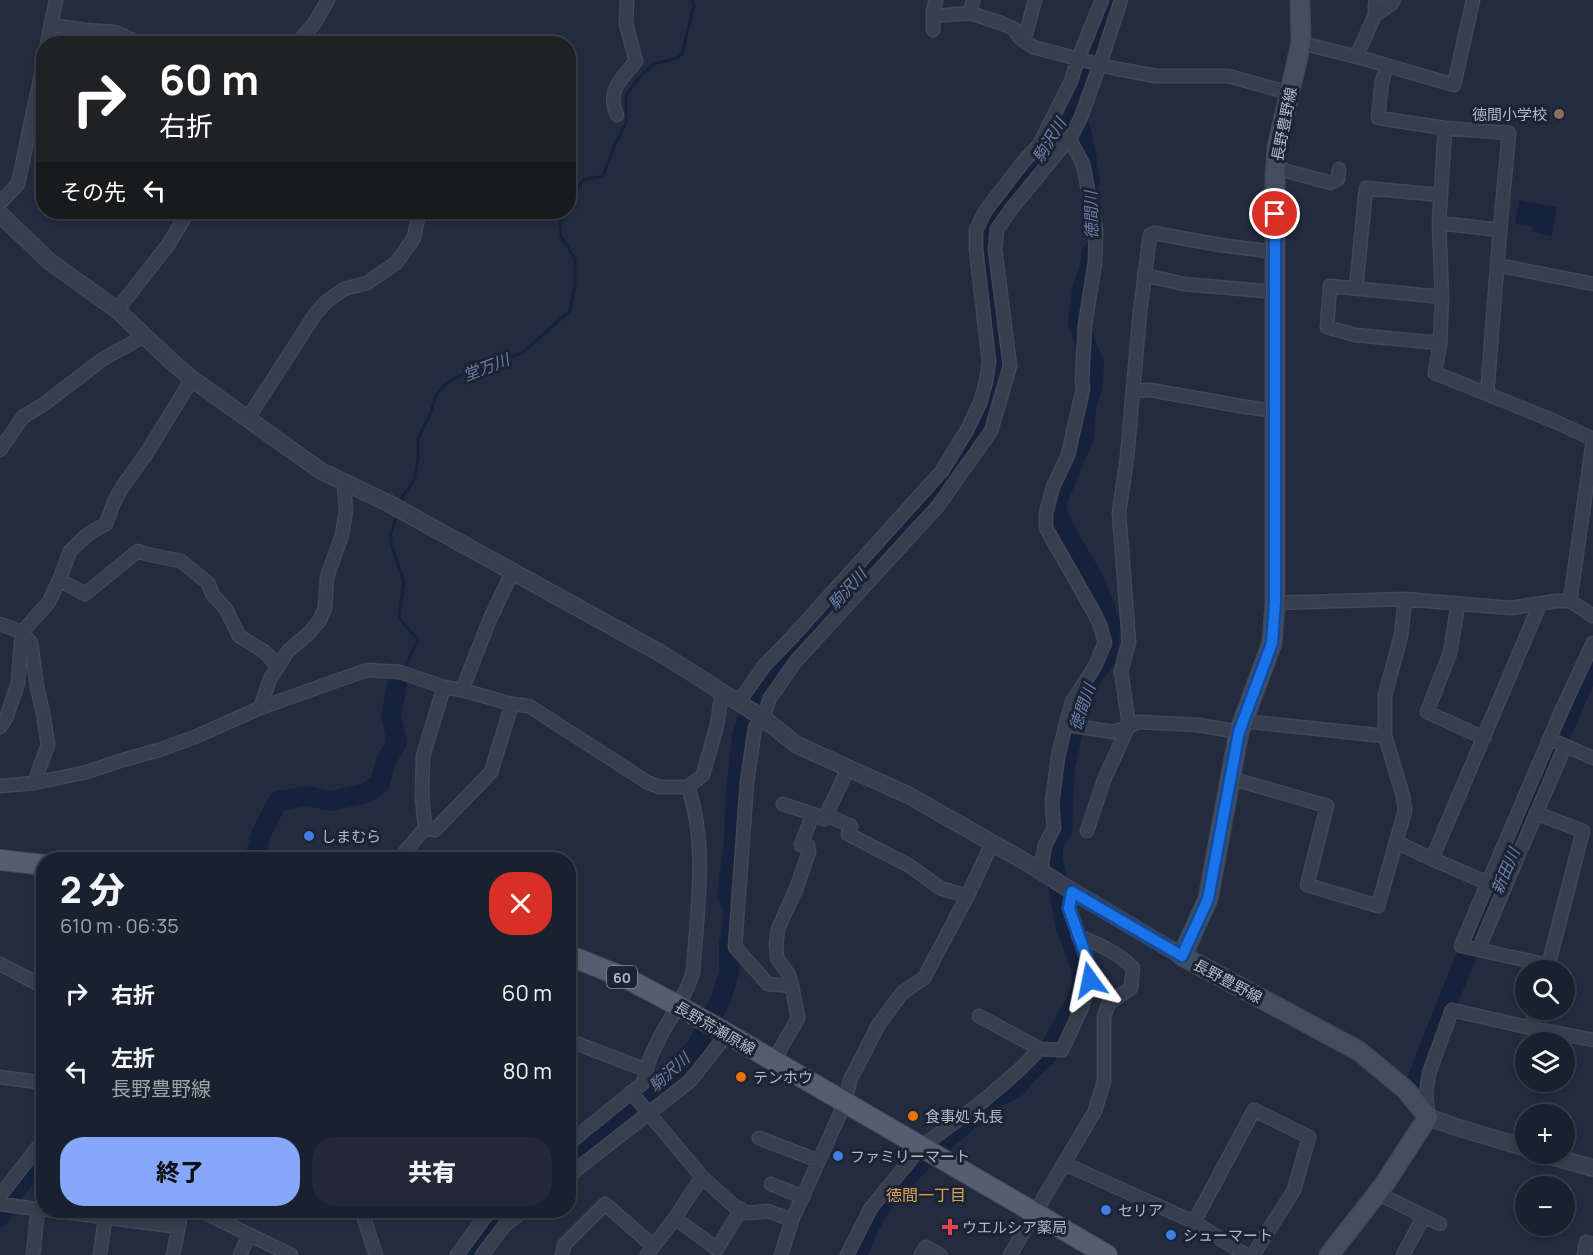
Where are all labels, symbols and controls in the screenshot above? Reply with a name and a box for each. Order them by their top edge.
text: 60 m [159,50,259,108]
icon: right [60,60,138,138]
street label: 長野豊野線 [1267,85,1301,163]
place label: 徳間小学校 [1472,104,1547,125]
text: 右折 [159,107,213,144]
marker: 徳間小学校 [1552,107,1566,121]
water label: 駒沢川 [1027,112,1072,166]
icon: left [138,174,171,207]
text: その先 [60,177,126,207]
pin [1249,188,1300,239]
water label: 徳間川 [1080,189,1102,239]
icon: arrive [1258,197,1291,230]
water label: 堂万川 [460,347,514,386]
water label: 駒沢川 [823,562,873,614]
water label: 徳間川 [1064,679,1101,733]
place label: しまむら [321,826,381,847]
marker: しまむら [302,829,316,843]
water label: 新田川 [1485,843,1525,897]
text: 2 分 [60,865,125,914]
button: close [489,872,552,935]
text: 610 m · 06:35 [60,912,179,939]
position arrow [1058,948,1122,1012]
street label: 長野豊野線 [1190,954,1266,1008]
map controls [1515,960,1575,1236]
button: search [1515,960,1575,1020]
road number: 60 [607,966,637,988]
icon: right [60,977,93,1010]
text: 60 m [502,978,552,1008]
text: 右折 [111,980,155,1010]
street label: 長野荒瀬原線 [671,996,759,1060]
button: layers [1515,1032,1575,1092]
text: 左折 [111,1043,155,1073]
water label: 駒沢川 [644,1046,696,1096]
icon: left [60,1055,93,1088]
text: 80 m [503,1056,552,1086]
place label: テンホウ [753,1067,813,1088]
marker: テンホウ [734,1070,748,1084]
text: 長野豊野線 [111,1075,211,1102]
button: + [1515,1104,1575,1164]
place label: 食事処 丸長 [925,1106,1003,1127]
marker: 食事処 丸長 [906,1109,920,1123]
button: 終了 [60,1137,300,1206]
button: 共有 [312,1137,552,1206]
place label: ファミリーマート [850,1146,970,1167]
marker: ファミリーマート [831,1149,845,1163]
button: − [1515,1176,1575,1236]
district label: 徳間一丁目 [886,1184,966,1206]
place label: セリア [1118,1200,1163,1221]
marker: セリア [1099,1203,1113,1217]
place label: ウエルシア薬局 [962,1217,1067,1238]
marker: ウエルシア薬局 [943,1220,957,1234]
place label: シューマート [1183,1225,1273,1246]
marker: シューマート [1164,1228,1178,1242]

